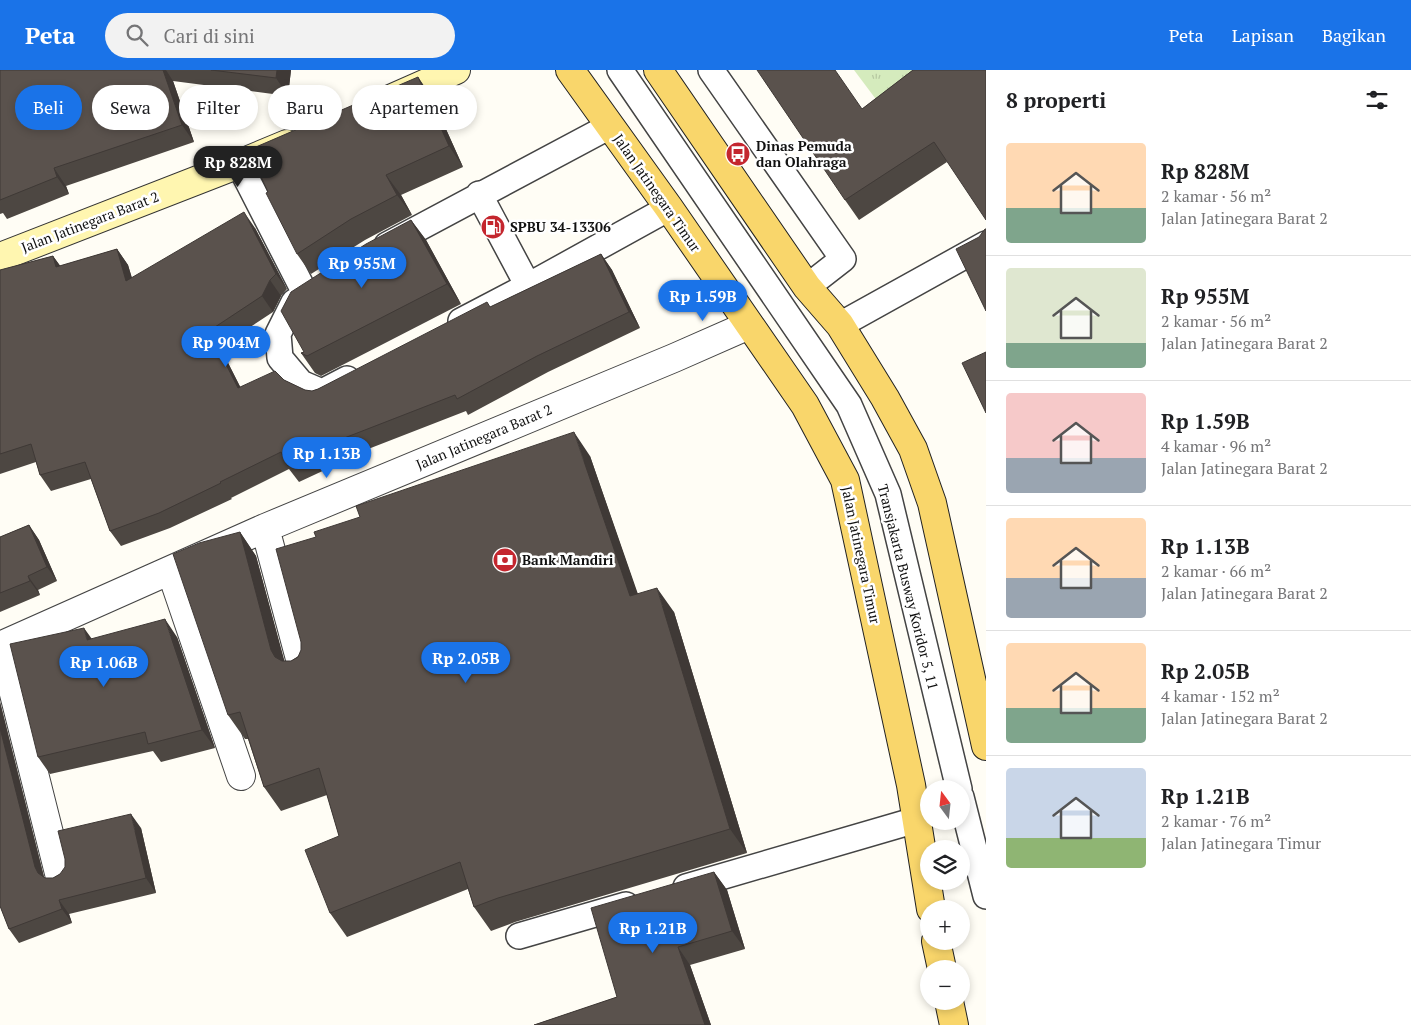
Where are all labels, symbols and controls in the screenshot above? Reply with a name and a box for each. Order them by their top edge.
search box [105,13,455,58]
text: Peta [25,19,75,51]
icon: search [123,21,151,49]
text: Cari di sini [163,23,255,48]
text: Peta [1169,23,1204,47]
text: Lapisan [1232,23,1294,47]
text: Bagikan [1322,23,1386,47]
chip: Beli [15,85,82,130]
chip: Sewa [92,85,169,130]
chip: Filter [179,85,258,130]
chip: Baru [268,85,342,130]
chip: Apartemen [352,85,477,130]
text: 8 properti [1006,86,1106,114]
icon: filters [1363,86,1391,114]
street label: Jalan Jatinegara Timur [609,130,706,256]
place label: Dinas Pemuda dan Olahraga [756,136,852,171]
bus stop icon: Dinas Pemuda dan Olahraga [725,141,751,167]
pin: Rp 828M [192,146,284,188]
text: Rp 828M [204,151,272,173]
text: Rp 828M [1161,157,1249,185]
icon: home [1046,163,1106,223]
text: 2 kamar · 56 m² [1161,185,1271,207]
street label: Jalan Jatinegara Barat 2 [18,187,161,257]
text: Jalan Jatinegara Barat 2 [1161,207,1328,229]
fuel station icon: SPBU 34-13306 [480,214,506,240]
place label: SPBU 34-13306 [510,217,611,236]
pin: Rp 955M [316,246,408,289]
text: Rp 955M [328,252,396,274]
pin: Rp 1.59B [651,280,755,322]
text: Rp 955M [1161,282,1249,310]
text: Rp 1.59B [669,285,737,307]
icon: home [1046,288,1106,348]
text: 2 kamar · 56 m² [1161,310,1271,332]
pin: Rp 904M [180,326,272,368]
text: Rp 904M [192,331,260,353]
text: Jalan Jatinegara Barat 2 [1161,332,1328,354]
street label: Jalan Jatinegara Barat 2 [413,399,555,474]
text: Rp 1.59B [1161,407,1250,435]
icon: home [1046,413,1106,473]
text: 4 kamar · 96 m² [1161,435,1271,457]
pin: Rp 1.13B [275,436,379,479]
text: Rp 1.13B [293,442,361,464]
text: Jalan Jatinegara Barat 2 [1161,457,1328,479]
street label: Transjakarta Busway Koridor 5, 11 [874,482,943,692]
street label: Jalan Jatinegara Timur [838,484,885,626]
text: Rp 1.13B [1161,532,1250,560]
icon: home [1046,538,1106,598]
bank icon: Bank Mandiri [492,547,518,573]
place label: Bank Mandiri [522,550,614,569]
text: 2 kamar · 66 m² [1161,560,1271,582]
text: Jalan Jatinegara Barat 2 [1161,582,1328,604]
pin: Rp 2.05B [414,642,518,684]
pin: Rp 1.06B [52,646,156,688]
text: Rp 2.05B [432,647,500,669]
text: Rp 1.06B [70,651,138,673]
text: Rp 2.05B [1161,657,1250,685]
icon: home [1046,663,1106,723]
text: 4 kamar · 152 m² [1161,685,1280,707]
text: Jalan Jatinegara Barat 2 [1161,707,1328,729]
north arrow [920,780,970,830]
map controls [920,780,970,1010]
text: Rp 1.21B [1161,782,1250,810]
icon: home [1046,788,1106,848]
text: 2 kamar · 76 m² [1161,810,1271,832]
text: Jalan Jatinegara Timur [1161,832,1321,854]
button: layers [920,840,970,890]
button: + [920,900,970,950]
pin: Rp 1.21B [601,912,705,954]
text: Rp 1.21B [619,917,687,939]
button: − [920,960,970,1010]

